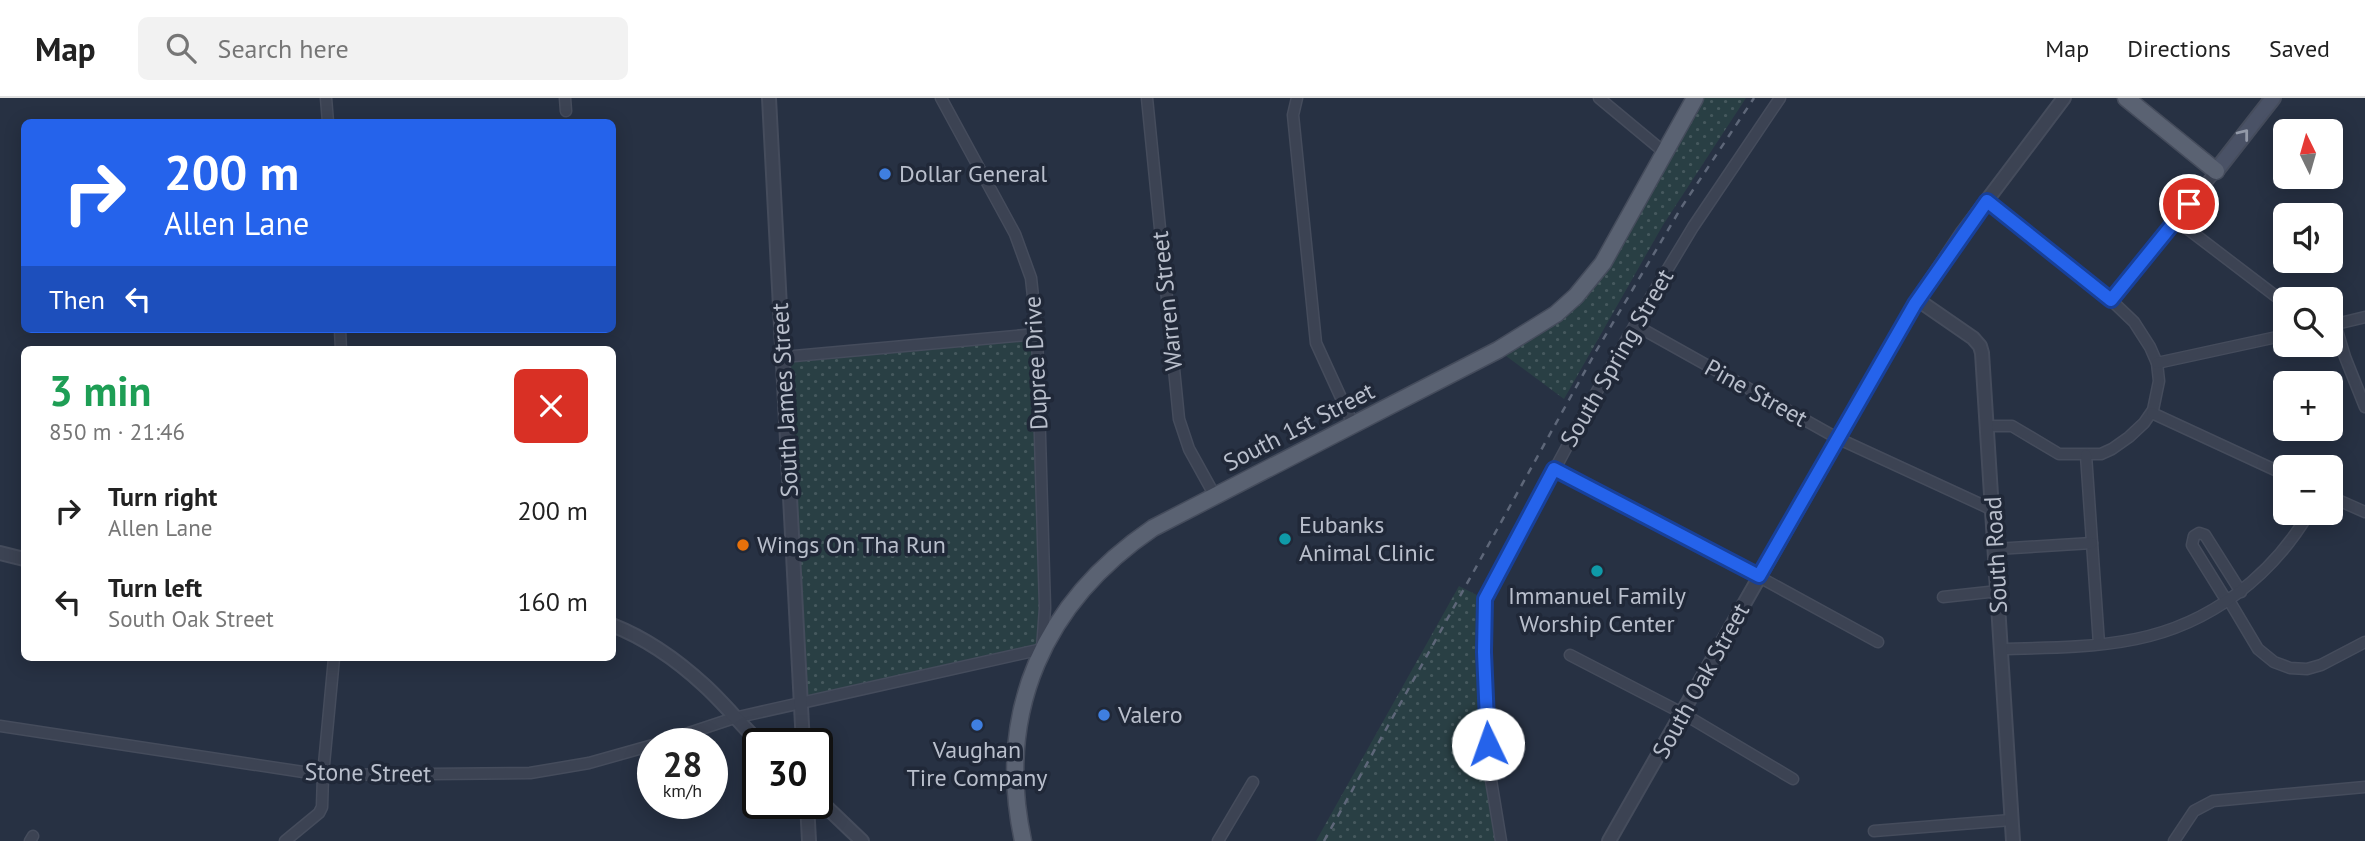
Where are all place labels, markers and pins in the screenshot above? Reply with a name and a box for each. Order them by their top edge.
place label: Dollar General [899,158,1047,189]
marker: Dollar General [877,166,893,182]
pin [2159,174,2219,234]
place label: Eubanks Animal Clinic [1299,509,1435,568]
place label: Wings On Tha Run [757,529,946,560]
marker: Eubanks Animal Clinic [1277,531,1293,547]
marker: Wings On Tha Run [735,537,751,553]
marker: Immanuel Family Worship Center [1589,563,1605,579]
place label: Immanuel Family Worship Center [1508,580,1686,639]
place label: Valero [1117,699,1183,730]
marker: Valero [1096,707,1112,723]
marker: Vaughan Tire Company [969,717,985,733]
place label: Vaughan Tire Company [907,734,1047,793]

